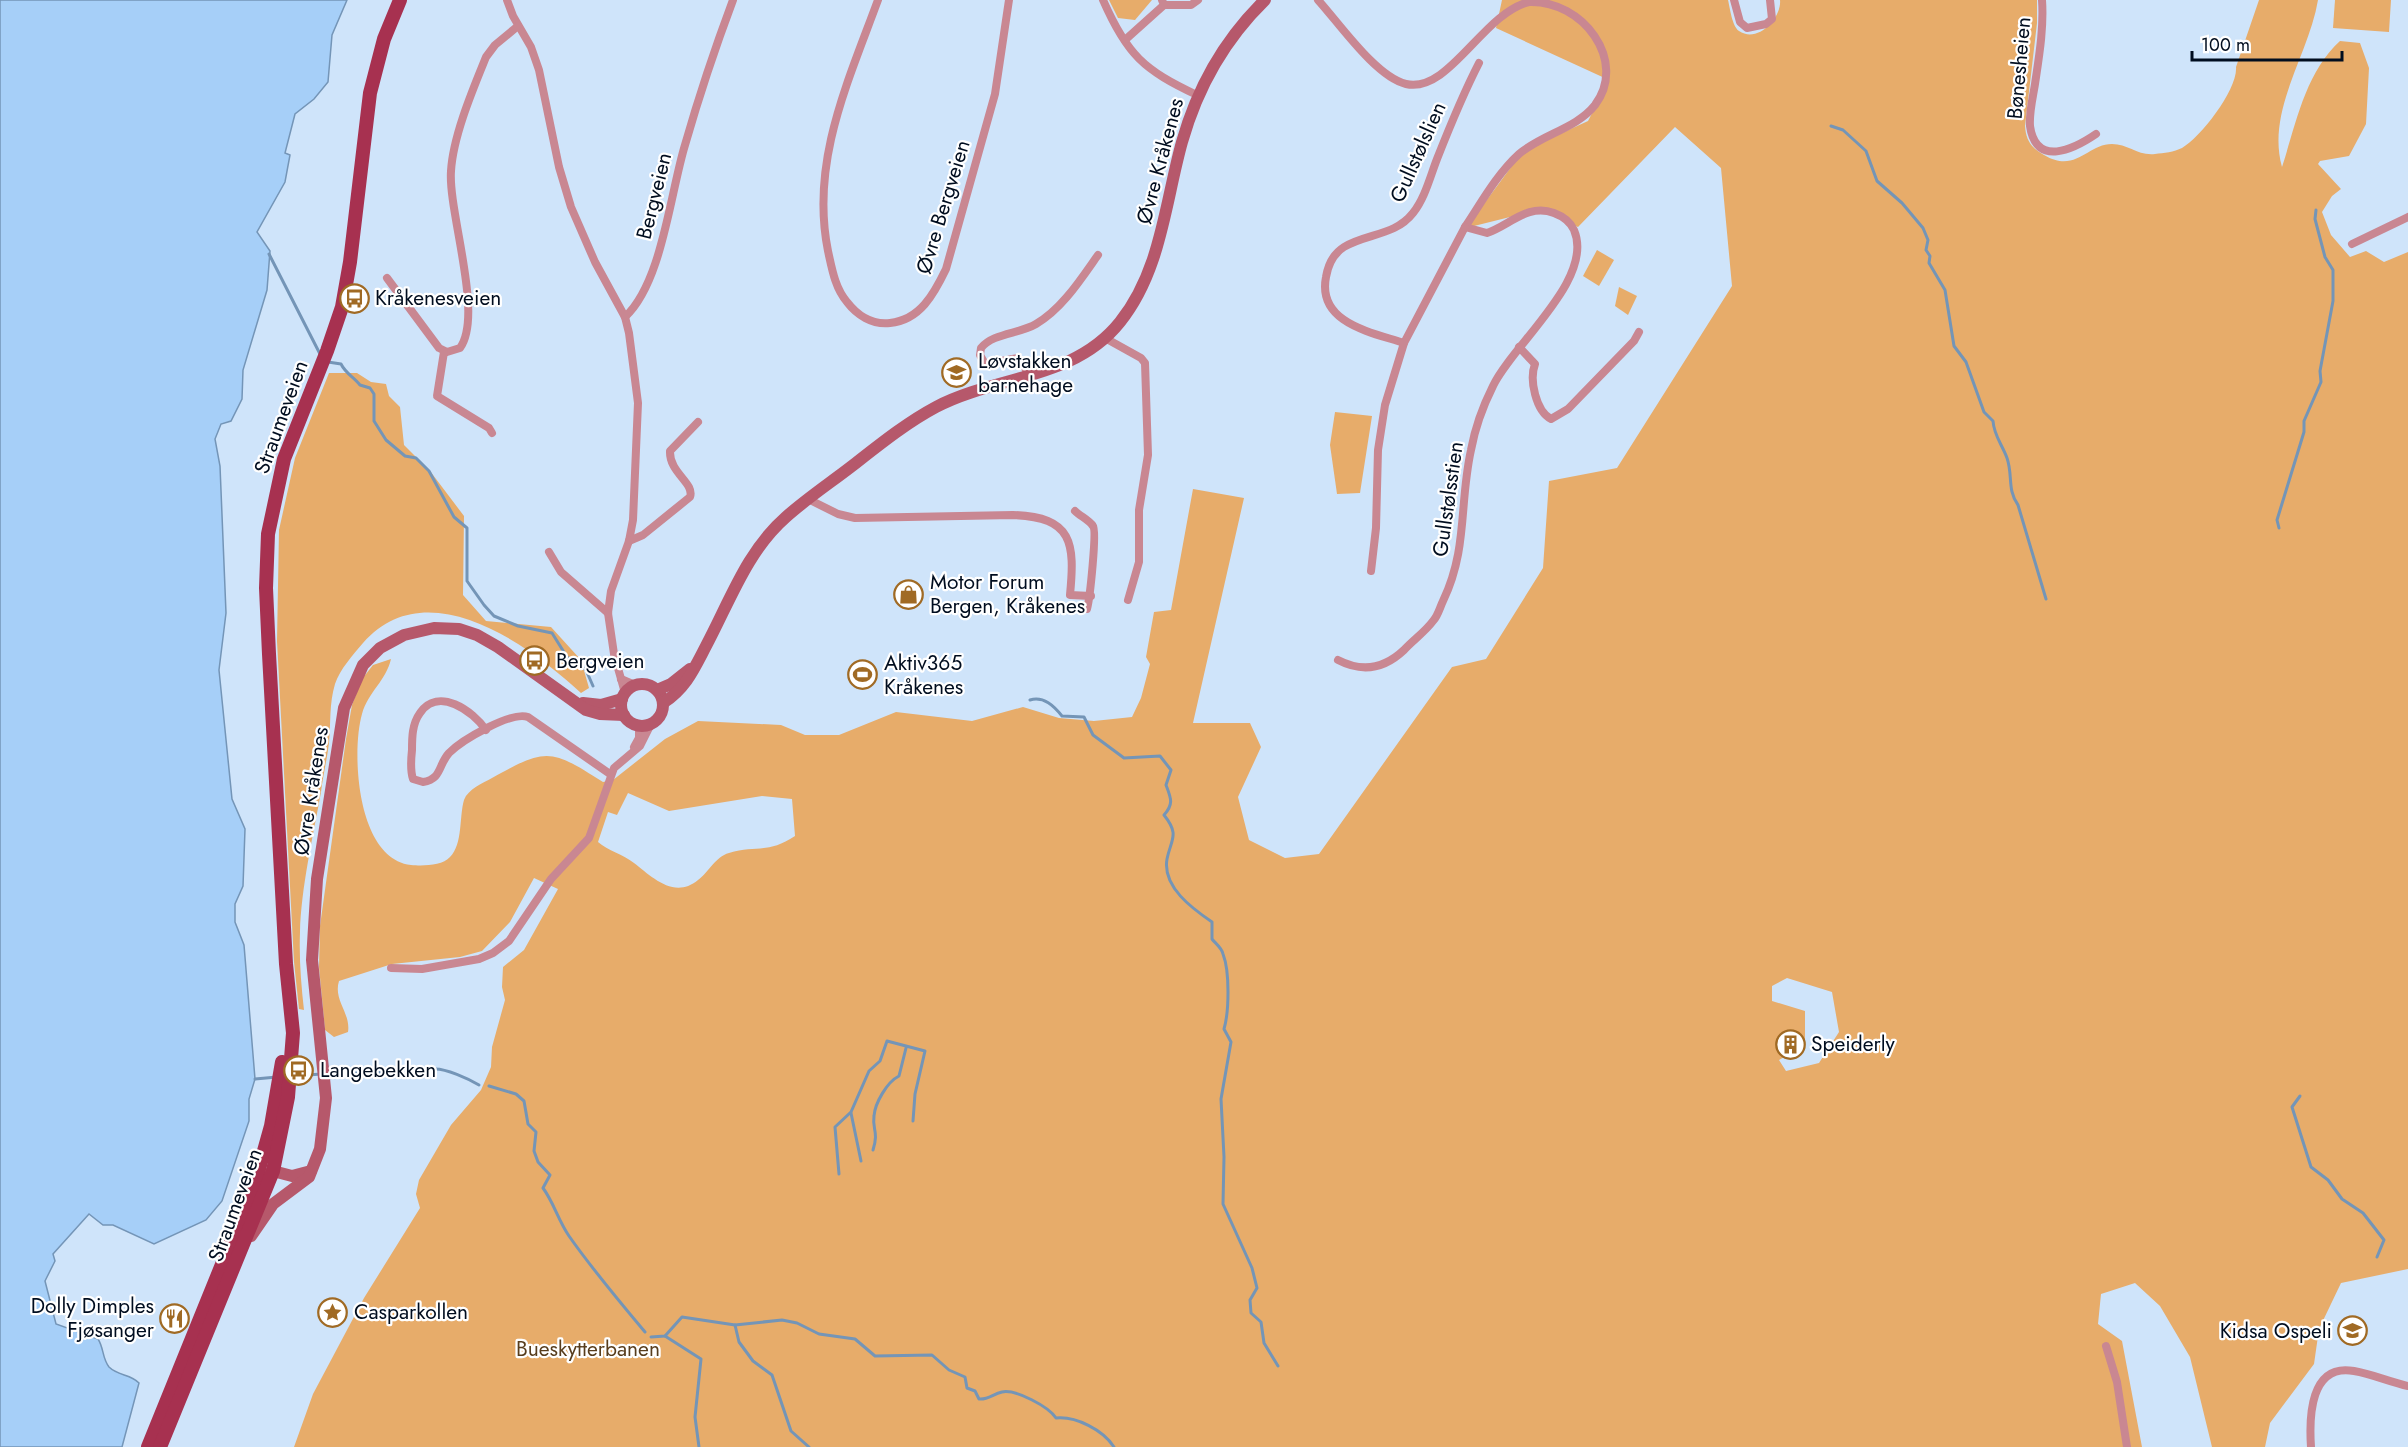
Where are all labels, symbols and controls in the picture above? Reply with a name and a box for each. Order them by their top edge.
street label: Bønesheien [2000,16,2038,120]
scale bar [2192,24,2342,62]
text: 100 m [2201,32,2250,58]
street label: Øvre Kråkenes [1129,95,1191,227]
street label: Gullstølslien [1382,97,1454,207]
street label: Øvre Bergveien [908,136,978,278]
street label: Bergveien [629,149,679,243]
bus stop icon: Kråkenesveien [338,282,370,314]
place label: Kråkenesveien [375,283,501,313]
place label: Løvstakken barnehage [978,346,1073,400]
street label: Straumeveien [247,356,315,478]
school or university icon: Løvstakken barnehage [941,357,973,389]
street label: Gullstølsstien [1425,439,1471,559]
place label: Motor Forum Bergen, Kråkenes [930,567,1085,621]
shop icon: Motor Forum Bergen, Kråkenes [893,578,925,610]
bus stop icon: Bergveien [519,645,551,677]
place label: Bergveien [556,646,644,676]
place label: Aktiv365 Kråkenes [884,648,963,702]
sports icon: Aktiv365 Kråkenes [847,659,879,691]
street label: Øvre Kråkenes [286,725,336,857]
building icon: Speiderly [1774,1028,1806,1060]
place label: Speiderly [1811,1029,1896,1059]
bus stop icon: Langebekken [283,1054,315,1086]
place label: Langebekken [320,1055,436,1085]
street label: Straumeveien [201,1144,269,1266]
place label: Dolly Dimples Fjøsanger [31,1291,155,1345]
place icon: Casparkollen [317,1296,349,1328]
place label: Casparkollen [354,1297,468,1327]
restaurant icon: Dolly Dimples Fjøsanger [159,1302,191,1334]
school or university icon: Kidsa Ospeli [2337,1315,2369,1347]
place label: Kidsa Ospeli [2220,1316,2332,1346]
park label: Bueskytterbanen [516,1334,660,1364]

